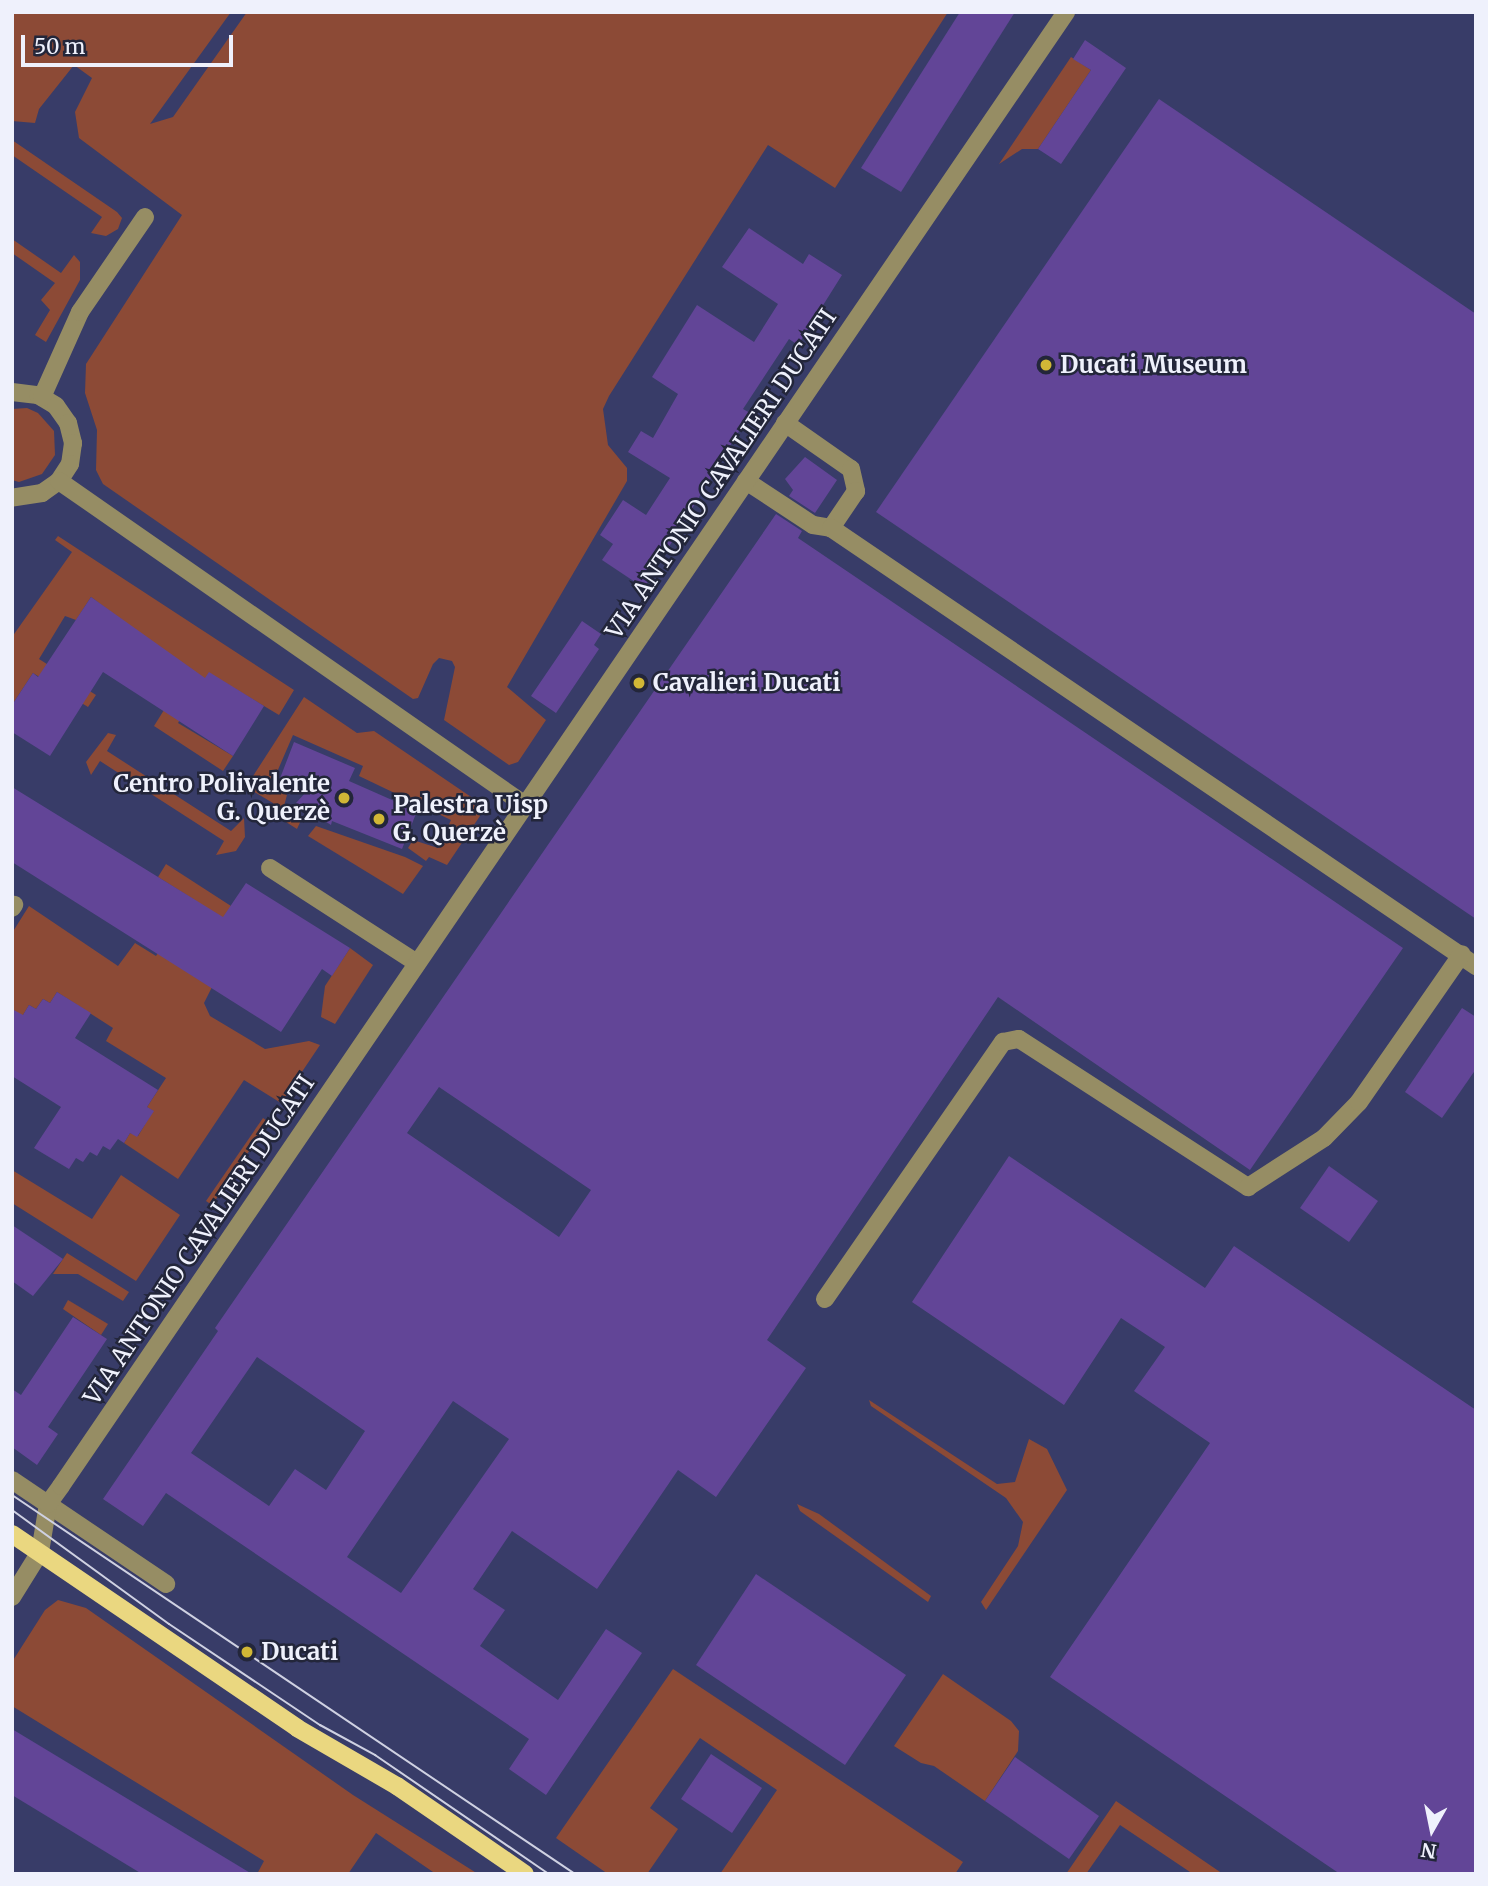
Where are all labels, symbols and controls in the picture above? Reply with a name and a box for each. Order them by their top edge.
scale bar [24,21,236,65]
text: 50 m [34,33,85,60]
street label: VIA ANTONIO CAVALIERI DUCATI [600,304,842,644]
place label: Ducati Museum [1060,351,1247,379]
marker: Ducati Museum [1038,357,1054,373]
place label: Cavalieri Ducati [653,669,840,697]
marker: Cavalieri Ducati [631,675,647,691]
place label: Centro Polivalente G. Querzè [114,770,330,826]
marker: Centro Polivalente G. Querzè [336,790,352,806]
place label: Palestra Uisp G. Querzè [393,791,548,847]
marker: Palestra Uisp G. Querzè [371,811,387,827]
street label: VIA ANTONIO CAVALIERI DUCATI [78,1070,320,1410]
place label: Ducati [261,1638,338,1666]
marker: Ducati [239,1644,255,1660]
north arrow [1397,1795,1467,1865]
text: N [1419,1838,1438,1864]

